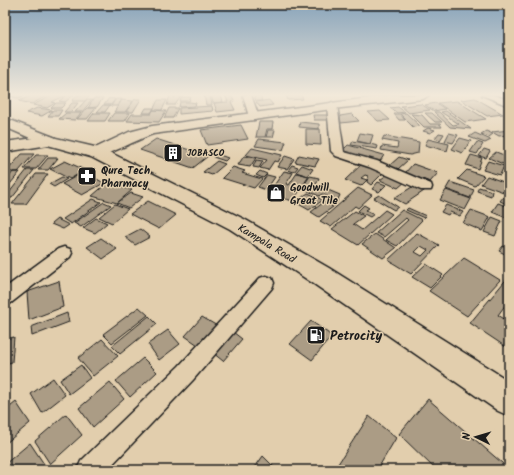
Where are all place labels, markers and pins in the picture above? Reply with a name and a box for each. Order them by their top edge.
building icon: JOBASCO [162,142,184,164]
place label: JOBASCO [187,146,225,161]
place label: Qure Tech Pharmacy [101,162,150,193]
pharmacy icon: Qure Tech Pharmacy [76,165,98,187]
place label: Goodwill Great Tile [290,179,338,210]
shop icon: Goodwill Great Tile [265,182,287,204]
fuel station icon: Petrocity [305,324,327,346]
place label: Petrocity [330,326,383,347]

